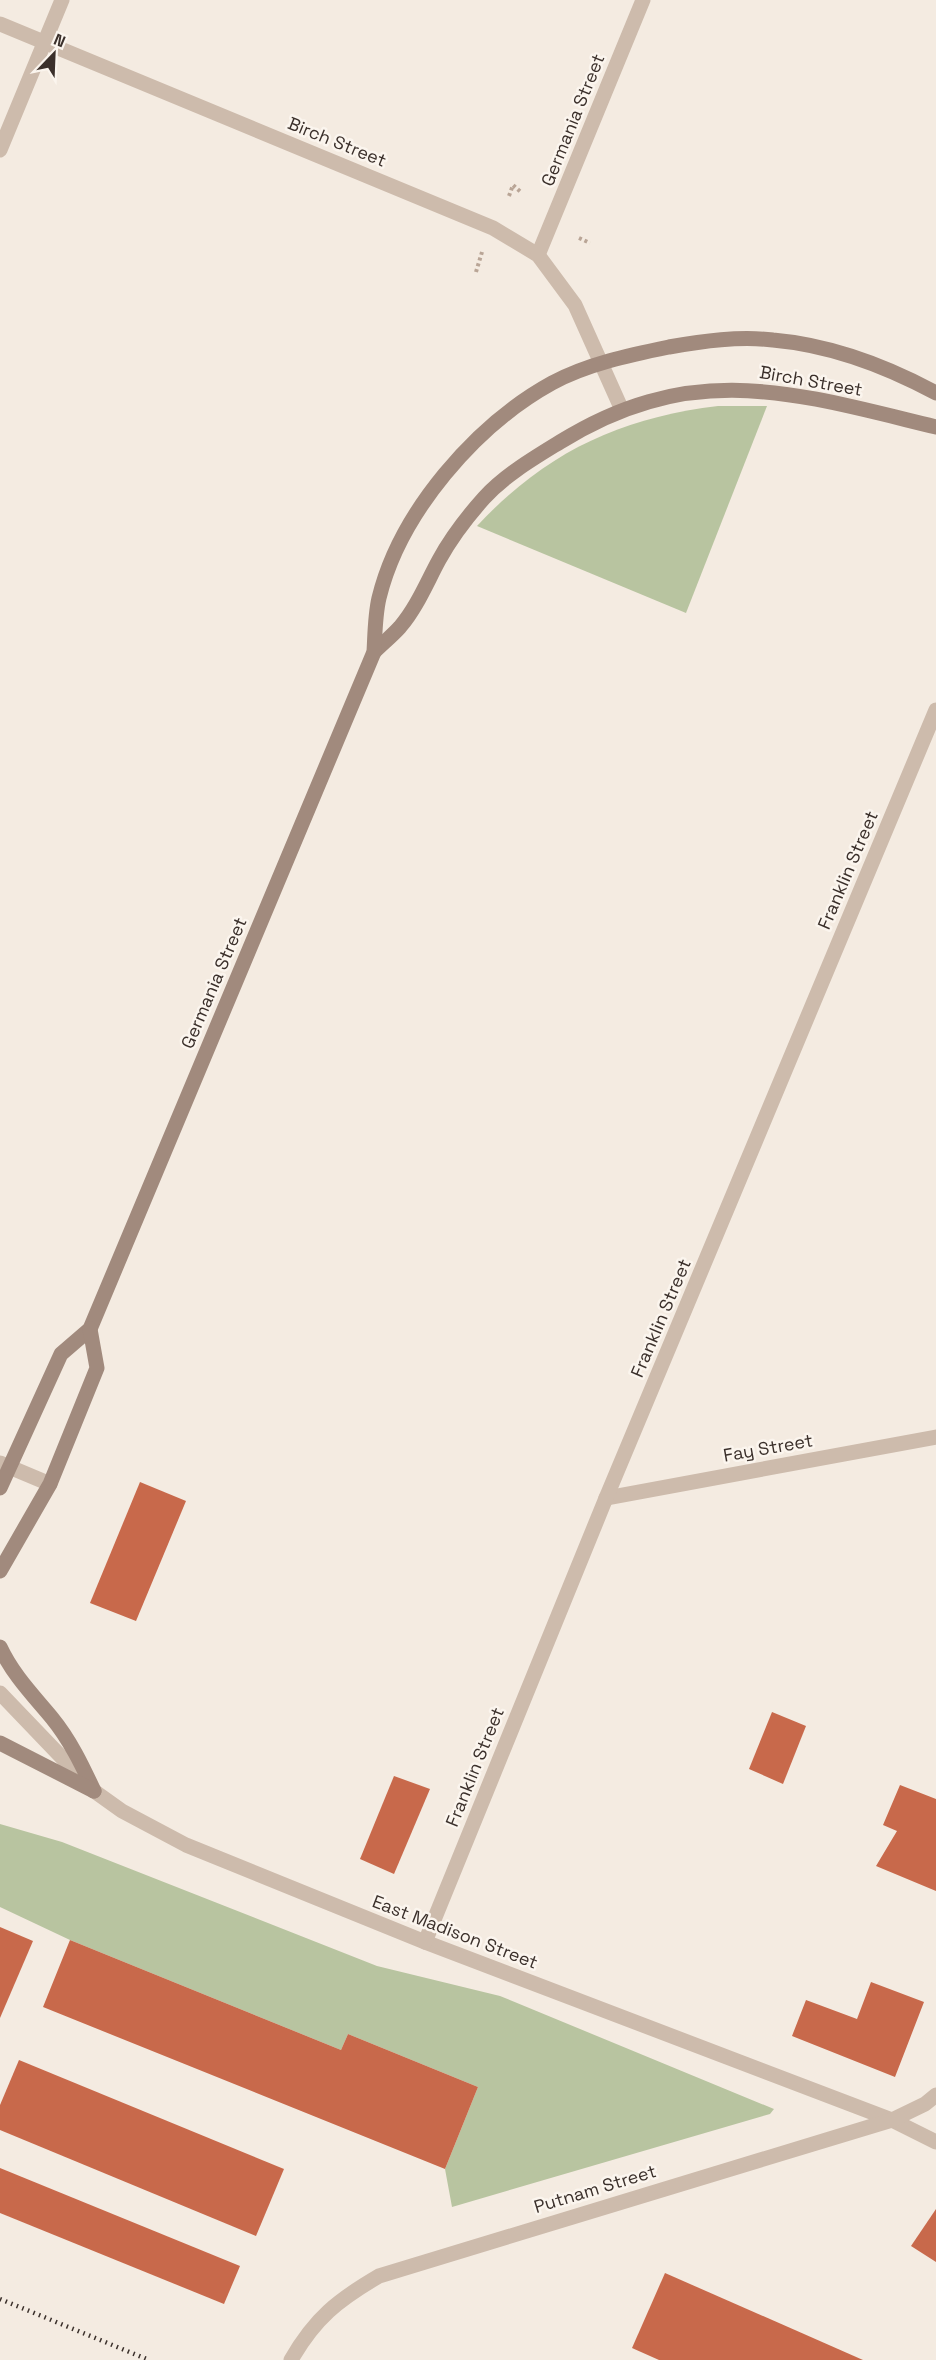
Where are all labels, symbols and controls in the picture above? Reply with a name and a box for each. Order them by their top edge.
north arrow [24,24,84,84]
text: N [51,29,69,52]
street label: Germania Street [536,50,610,189]
street label: Birch Street [285,111,390,172]
street label: Birch Street [758,360,864,401]
street label: Franklin Street [812,807,883,933]
street label: Germania Street [175,914,252,1052]
street label: Franklin Street [625,1255,696,1381]
street label: Fay Street [721,1428,814,1467]
street label: Franklin Street [440,1704,509,1830]
street label: East Madison Street [369,1889,541,1974]
street label: Putnam Street [531,2159,659,2218]

